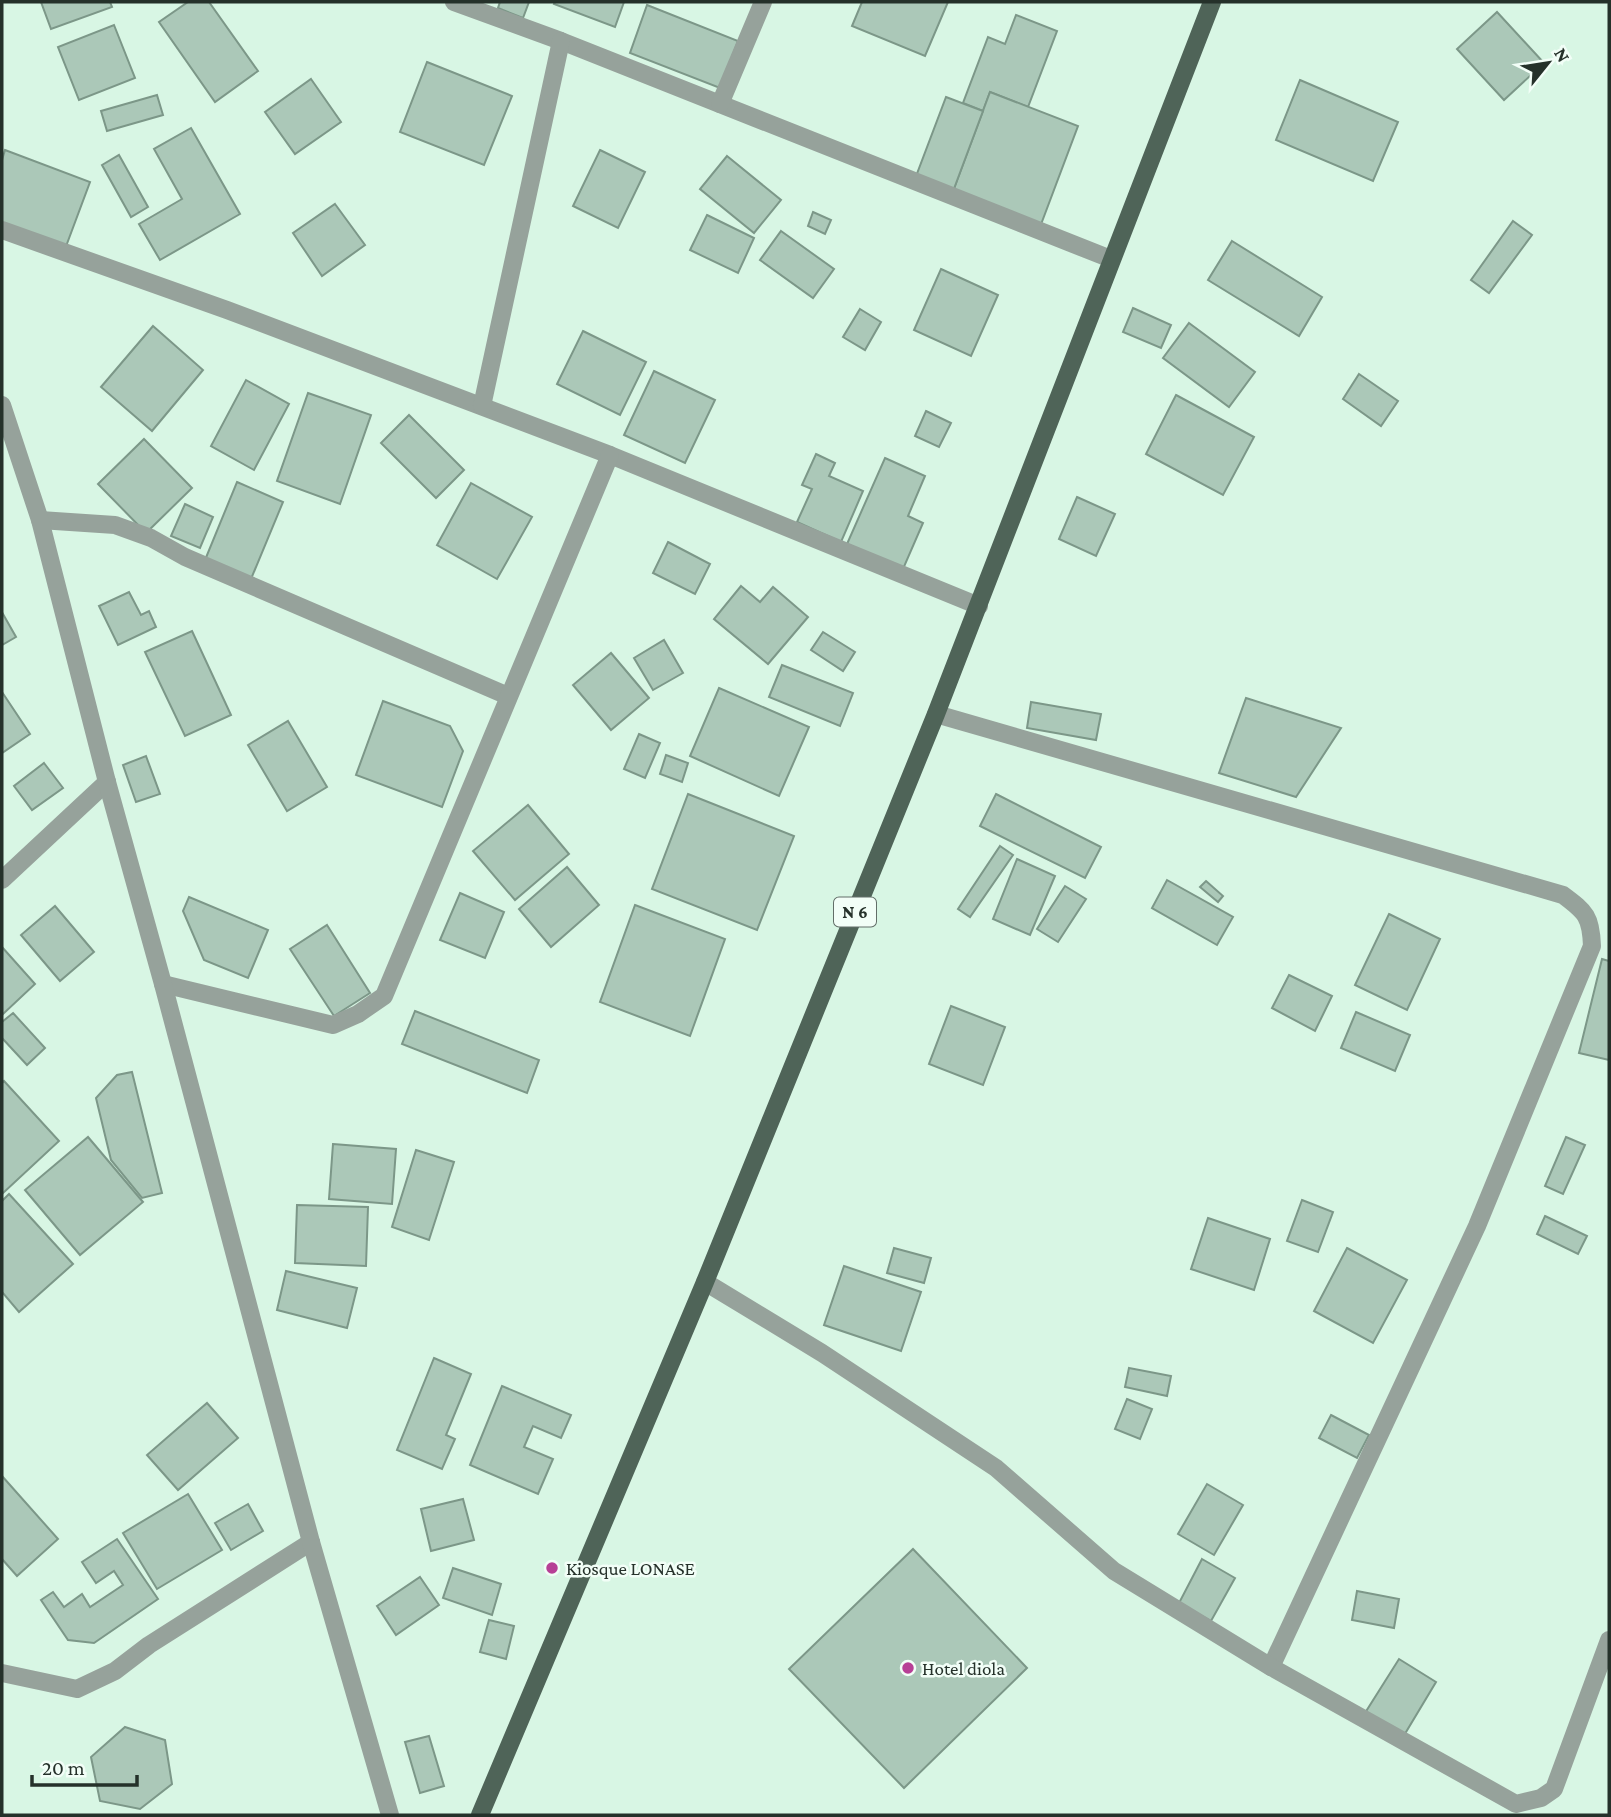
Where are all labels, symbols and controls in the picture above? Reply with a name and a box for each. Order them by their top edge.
north arrow [1513,28,1583,98]
text: N [1550,44,1575,66]
road number: N 6 [834,897,876,926]
place label: Kiosque LONASE [566,1558,695,1579]
marker: Kiosque LONASE [544,1560,560,1576]
place label: Hotel diola [922,1658,1005,1679]
marker: Hotel diola [900,1660,916,1676]
scale bar [32,1744,136,1788]
text: 20 m [42,1756,85,1780]

